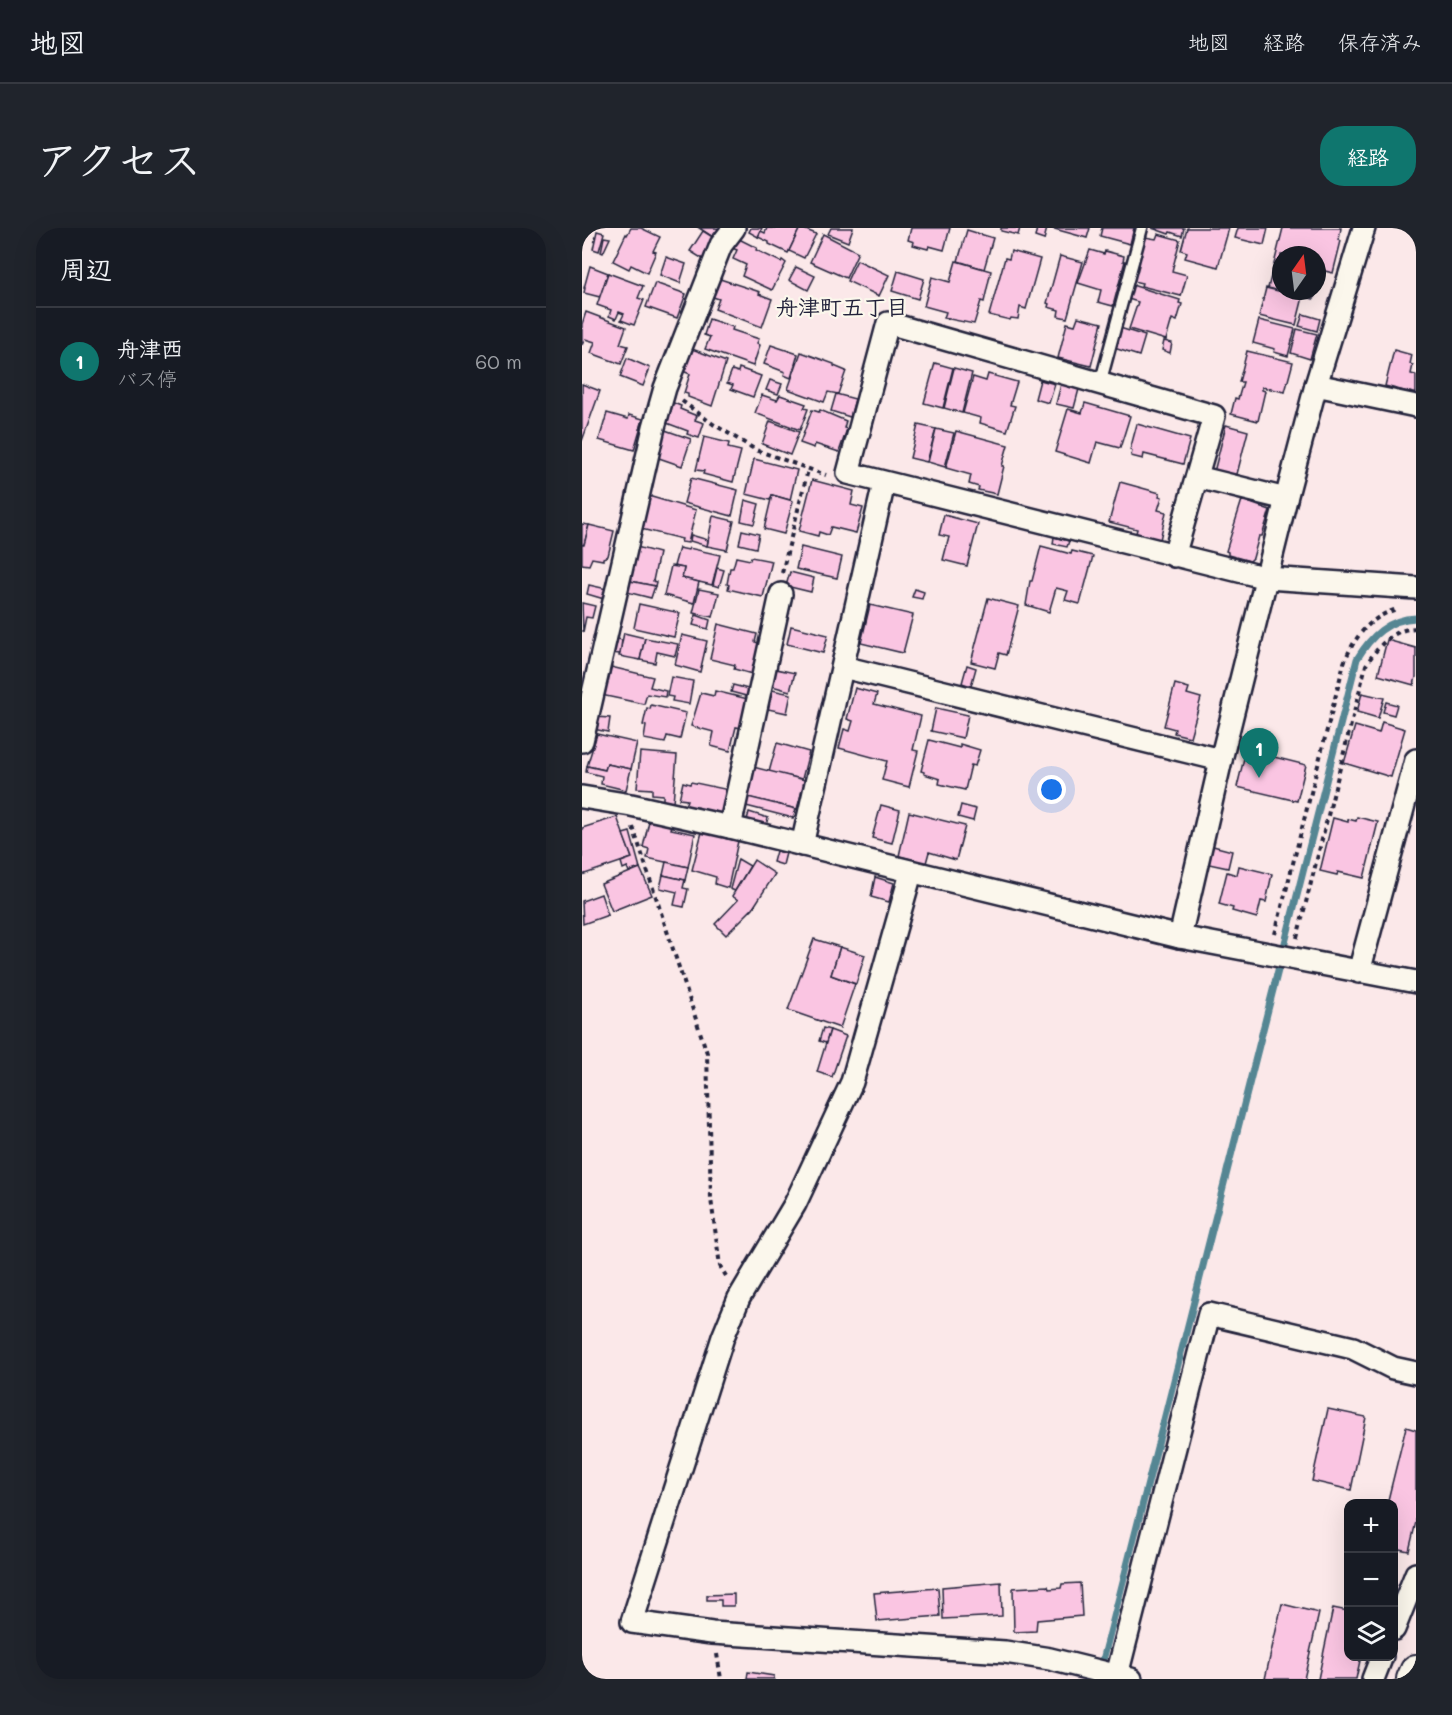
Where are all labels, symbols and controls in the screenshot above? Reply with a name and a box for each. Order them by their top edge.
text: 地図 [30,24,86,60]
text: 地図 [1188,28,1230,55]
text: 経路 [1263,28,1305,55]
text: 保存済み [1338,28,1422,55]
button: 経路 [1320,126,1416,186]
text: アクセス [36,131,201,186]
north arrow [1272,246,1326,300]
text: 周辺 [60,252,112,286]
district label: 舟津町五丁目 [776,292,908,321]
text: 舟津西 [117,334,183,363]
text: 1 [75,348,84,374]
text: 60 m [475,348,522,374]
text: バス停 [117,365,177,391]
pin: 1 [1240,728,1278,778]
your location [1037,775,1066,804]
map controls [1344,1499,1398,1661]
button: + [1344,1499,1398,1553]
button: − [1344,1553,1398,1607]
button: layers [1344,1607,1398,1661]

